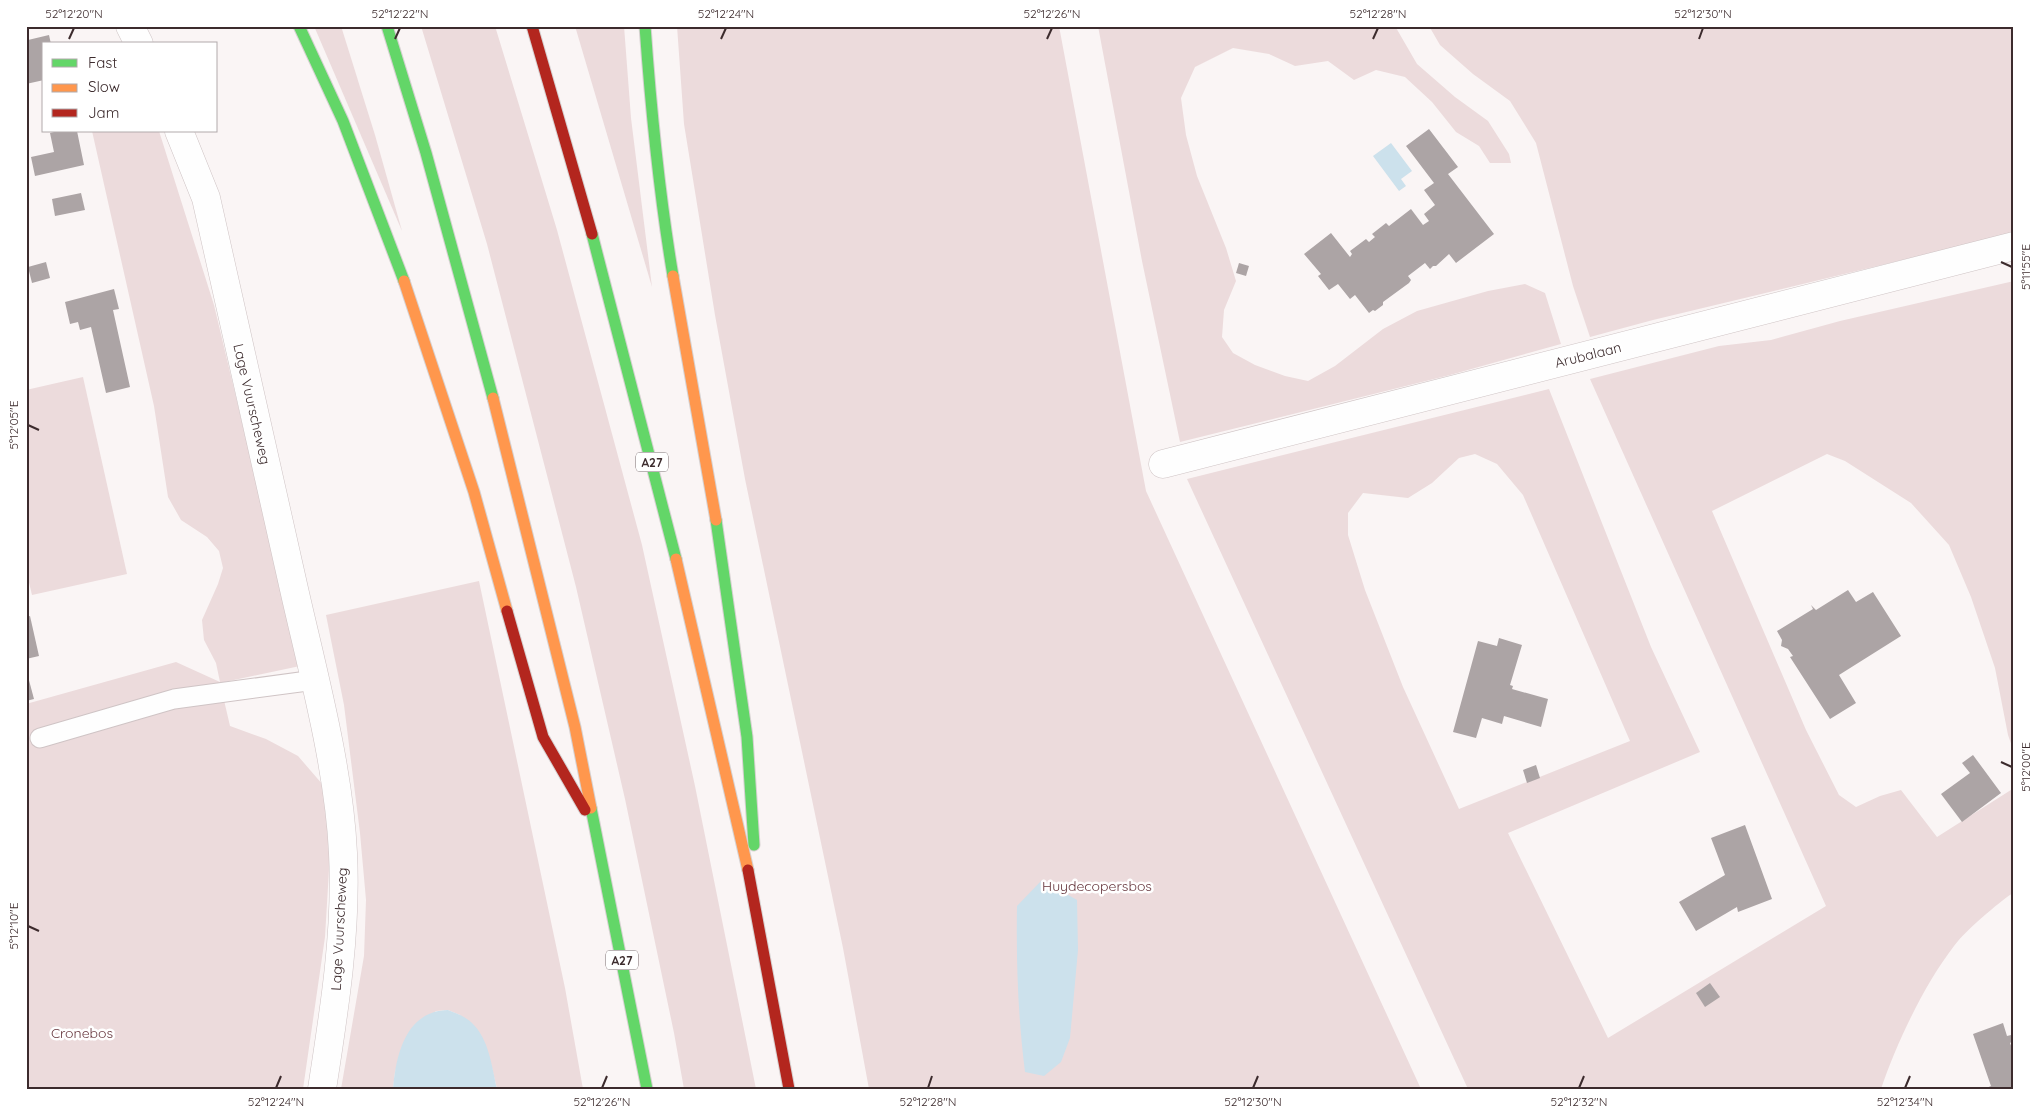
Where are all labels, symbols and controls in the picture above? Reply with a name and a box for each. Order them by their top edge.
text: 52°12'20"N [45,6,103,21]
text: 52°12'22"N [371,6,429,21]
text: 52°12'24"N [698,6,754,21]
text: 52°12'26"N [1023,6,1081,21]
text: 52°12'28"N [1349,6,1407,21]
text: 52°12'30"N [1674,6,1732,21]
legend [42,42,218,132]
text: Fast [88,53,117,72]
text: Slow [88,77,120,96]
text: Jam [88,103,119,122]
text: 5°11'55"E [2018,244,2033,290]
street label: Arubalaan [1553,338,1623,372]
street label: Lage Vuurscheweg [229,342,275,466]
text: 5°12'05"E [6,400,21,450]
road number: A27 [636,452,668,472]
text: 5°12'00"E [2018,742,2033,792]
street label: Lage Vuurscheweg [327,867,351,991]
park label: Huydecopersbos [1042,877,1152,895]
text: 5°12'10"E [6,902,21,949]
road number: A27 [606,950,638,970]
park label: Cronebos [51,1024,113,1042]
text: 52°12'24"N [248,1094,304,1109]
text: 52°12'26"N [573,1094,631,1109]
text: 52°12'28"N [899,1094,957,1109]
text: 52°12'30"N [1224,1094,1282,1109]
text: 52°12'32"N [1551,1094,1607,1109]
text: 52°12'34"N [1877,1094,1933,1109]

